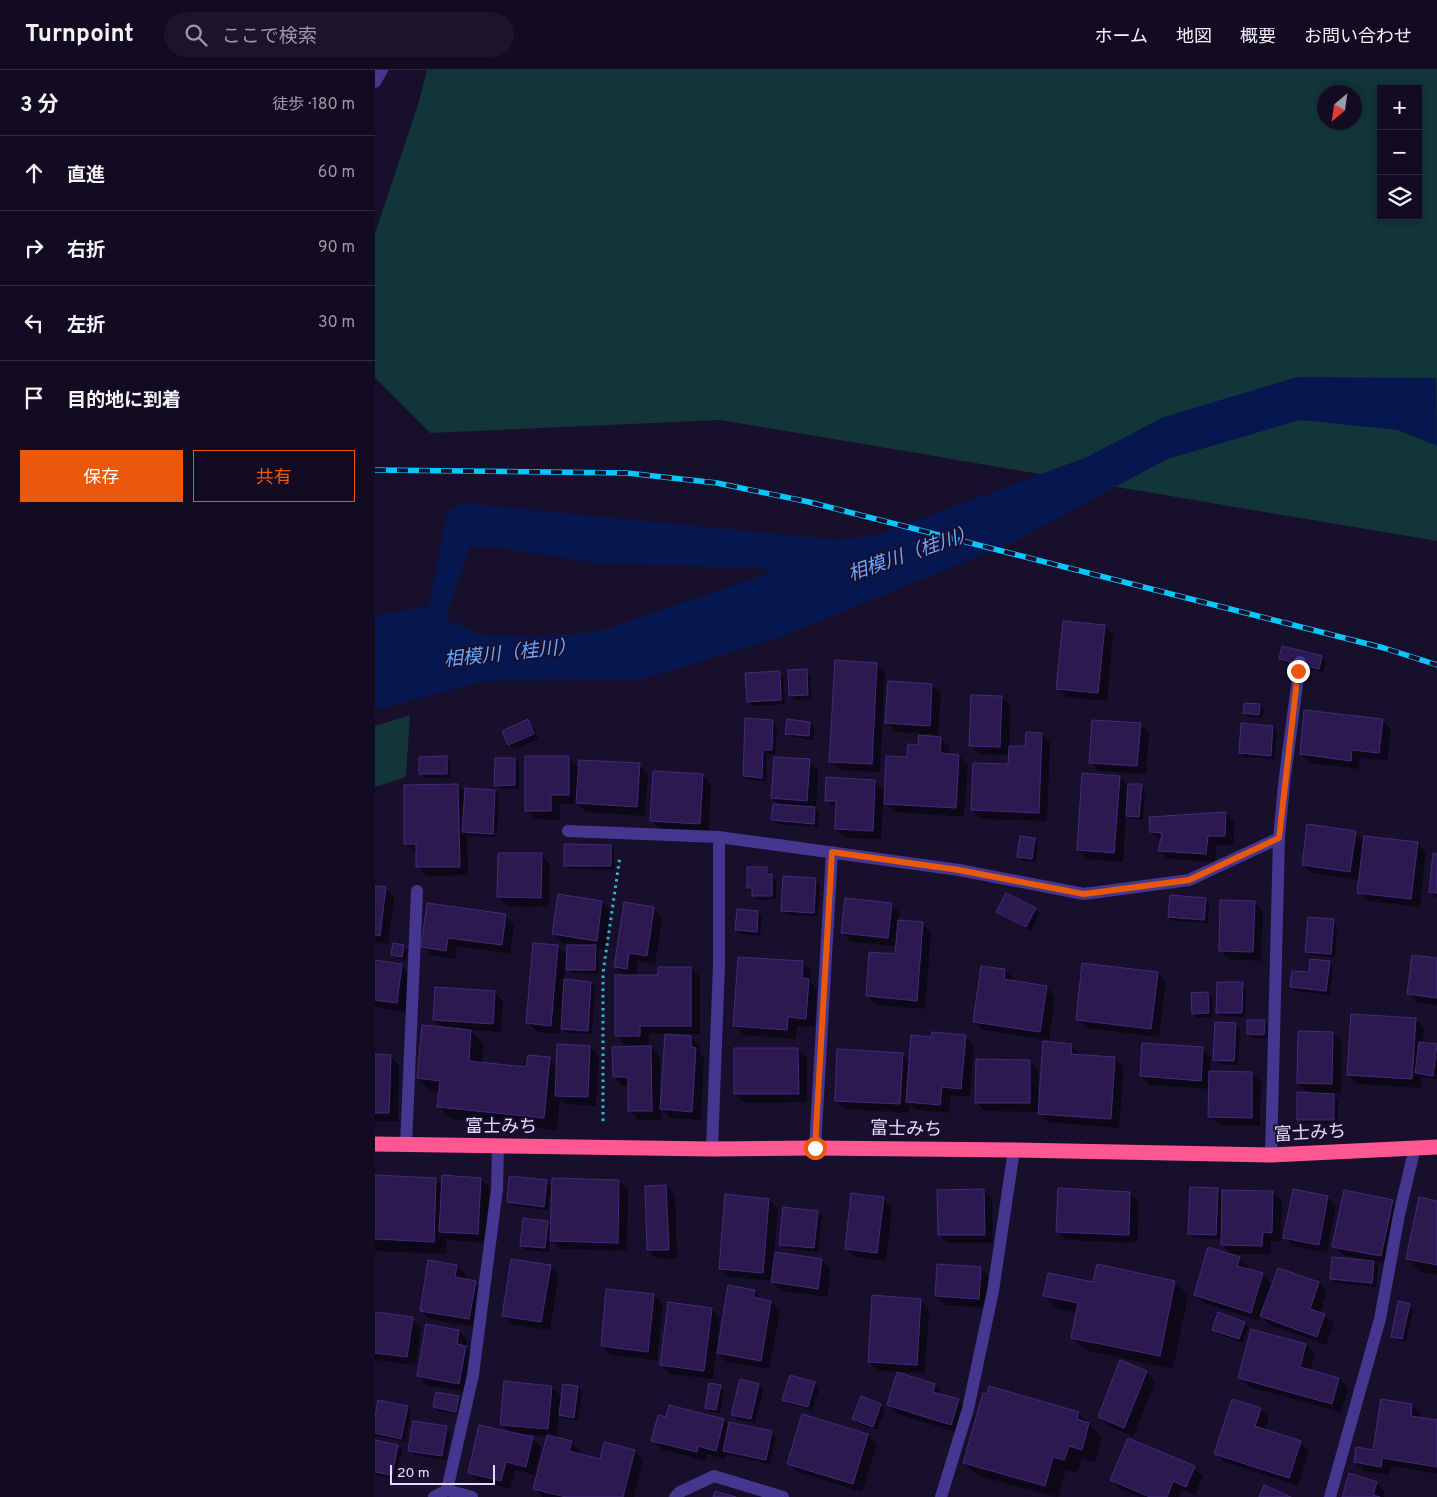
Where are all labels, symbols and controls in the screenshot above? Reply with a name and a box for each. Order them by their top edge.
search box [164,12,514,57]
text: Turnpoint [25,20,134,50]
icon: search [182,21,210,49]
text: ここで検索 [222,25,317,49]
text: ホーム [1095,26,1148,49]
text: 地図 [1176,26,1212,49]
text: 概要 [1240,26,1276,49]
text: お問い合わせ [1304,26,1412,49]
north arrow [1317,85,1362,130]
map controls [1377,85,1422,220]
button: + [1377,85,1422,130]
text: 3 分 [20,92,59,119]
text: 徒歩 · 180 m [272,95,355,115]
button: − [1377,130,1422,175]
icon: ahead [20,159,48,187]
text: 60 m [318,163,355,183]
text: 直進 [67,164,105,188]
button: layers [1377,175,1422,220]
icon: right [20,234,48,262]
text: 90 m [318,238,355,258]
text: 右折 [67,239,105,263]
icon: left [20,309,48,337]
text: 30 m [318,313,355,333]
text: 左折 [67,314,105,338]
icon: arrive [20,384,48,412]
text: 目的地に到着 [67,389,181,413]
button: 保存 [20,450,183,502]
button: 共有 [193,450,355,502]
water label: 相模川（桂川） [845,521,979,587]
water label: 相模川（桂川） [443,635,577,673]
route end [1287,660,1310,683]
street label: 富士みち [465,1116,537,1139]
street label: 富士みち [870,1118,942,1142]
street label: 富士みち [1273,1121,1347,1147]
route start [804,1137,827,1160]
scale bar [390,1462,495,1485]
text: 20 m [397,1465,430,1482]

